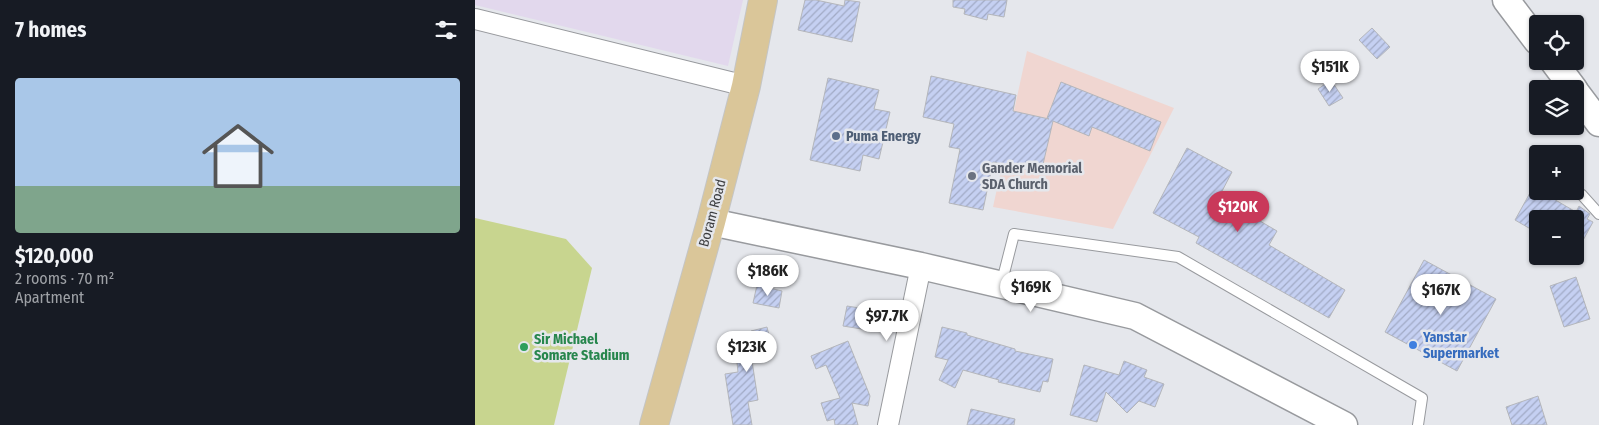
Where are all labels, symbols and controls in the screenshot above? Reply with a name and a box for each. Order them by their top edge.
map controls [1529,15,1584,265]
button: locate [1529,15,1584,70]
icon: filters [432,16,460,44]
text: 7 homes [15,17,86,43]
pin: $151K [1295,51,1365,93]
text: $151K [1311,57,1349,76]
button: layers [1529,80,1584,135]
icon: home [193,111,283,201]
place label: Puma Energy [846,128,921,145]
marker: Puma Energy [830,130,842,142]
button: + [1529,145,1584,200]
place label: Gander Memorial SDA Church [982,160,1082,193]
marker: Gander Memorial SDA Church [966,170,978,182]
street label: Boram Road [695,177,730,249]
pin: $120K [1203,190,1273,233]
text: $120K [1218,197,1258,216]
button: − [1529,210,1584,265]
text: $120,000 [15,243,94,269]
pin: $186K [733,254,803,297]
text: $186K [748,261,788,280]
text: 2 rooms · 70 m² [15,269,114,288]
pin: $169K [996,270,1066,313]
pin: $167K [1406,274,1476,316]
text: $169K [1011,277,1051,296]
text: $167K [1422,280,1460,299]
text: Apartment [15,288,84,307]
pin: $97.7K [846,300,928,342]
text: $97.7K [866,306,908,325]
place label: Yanstar Supermarket [1422,329,1500,362]
pin: $123K [712,330,782,373]
place label: Sir Michael Somare Stadium [534,331,630,364]
text: $123K [728,337,766,356]
marker: Yanstar Supermarket [1407,339,1419,351]
marker: Sir Michael Somare Stadium [518,341,530,353]

